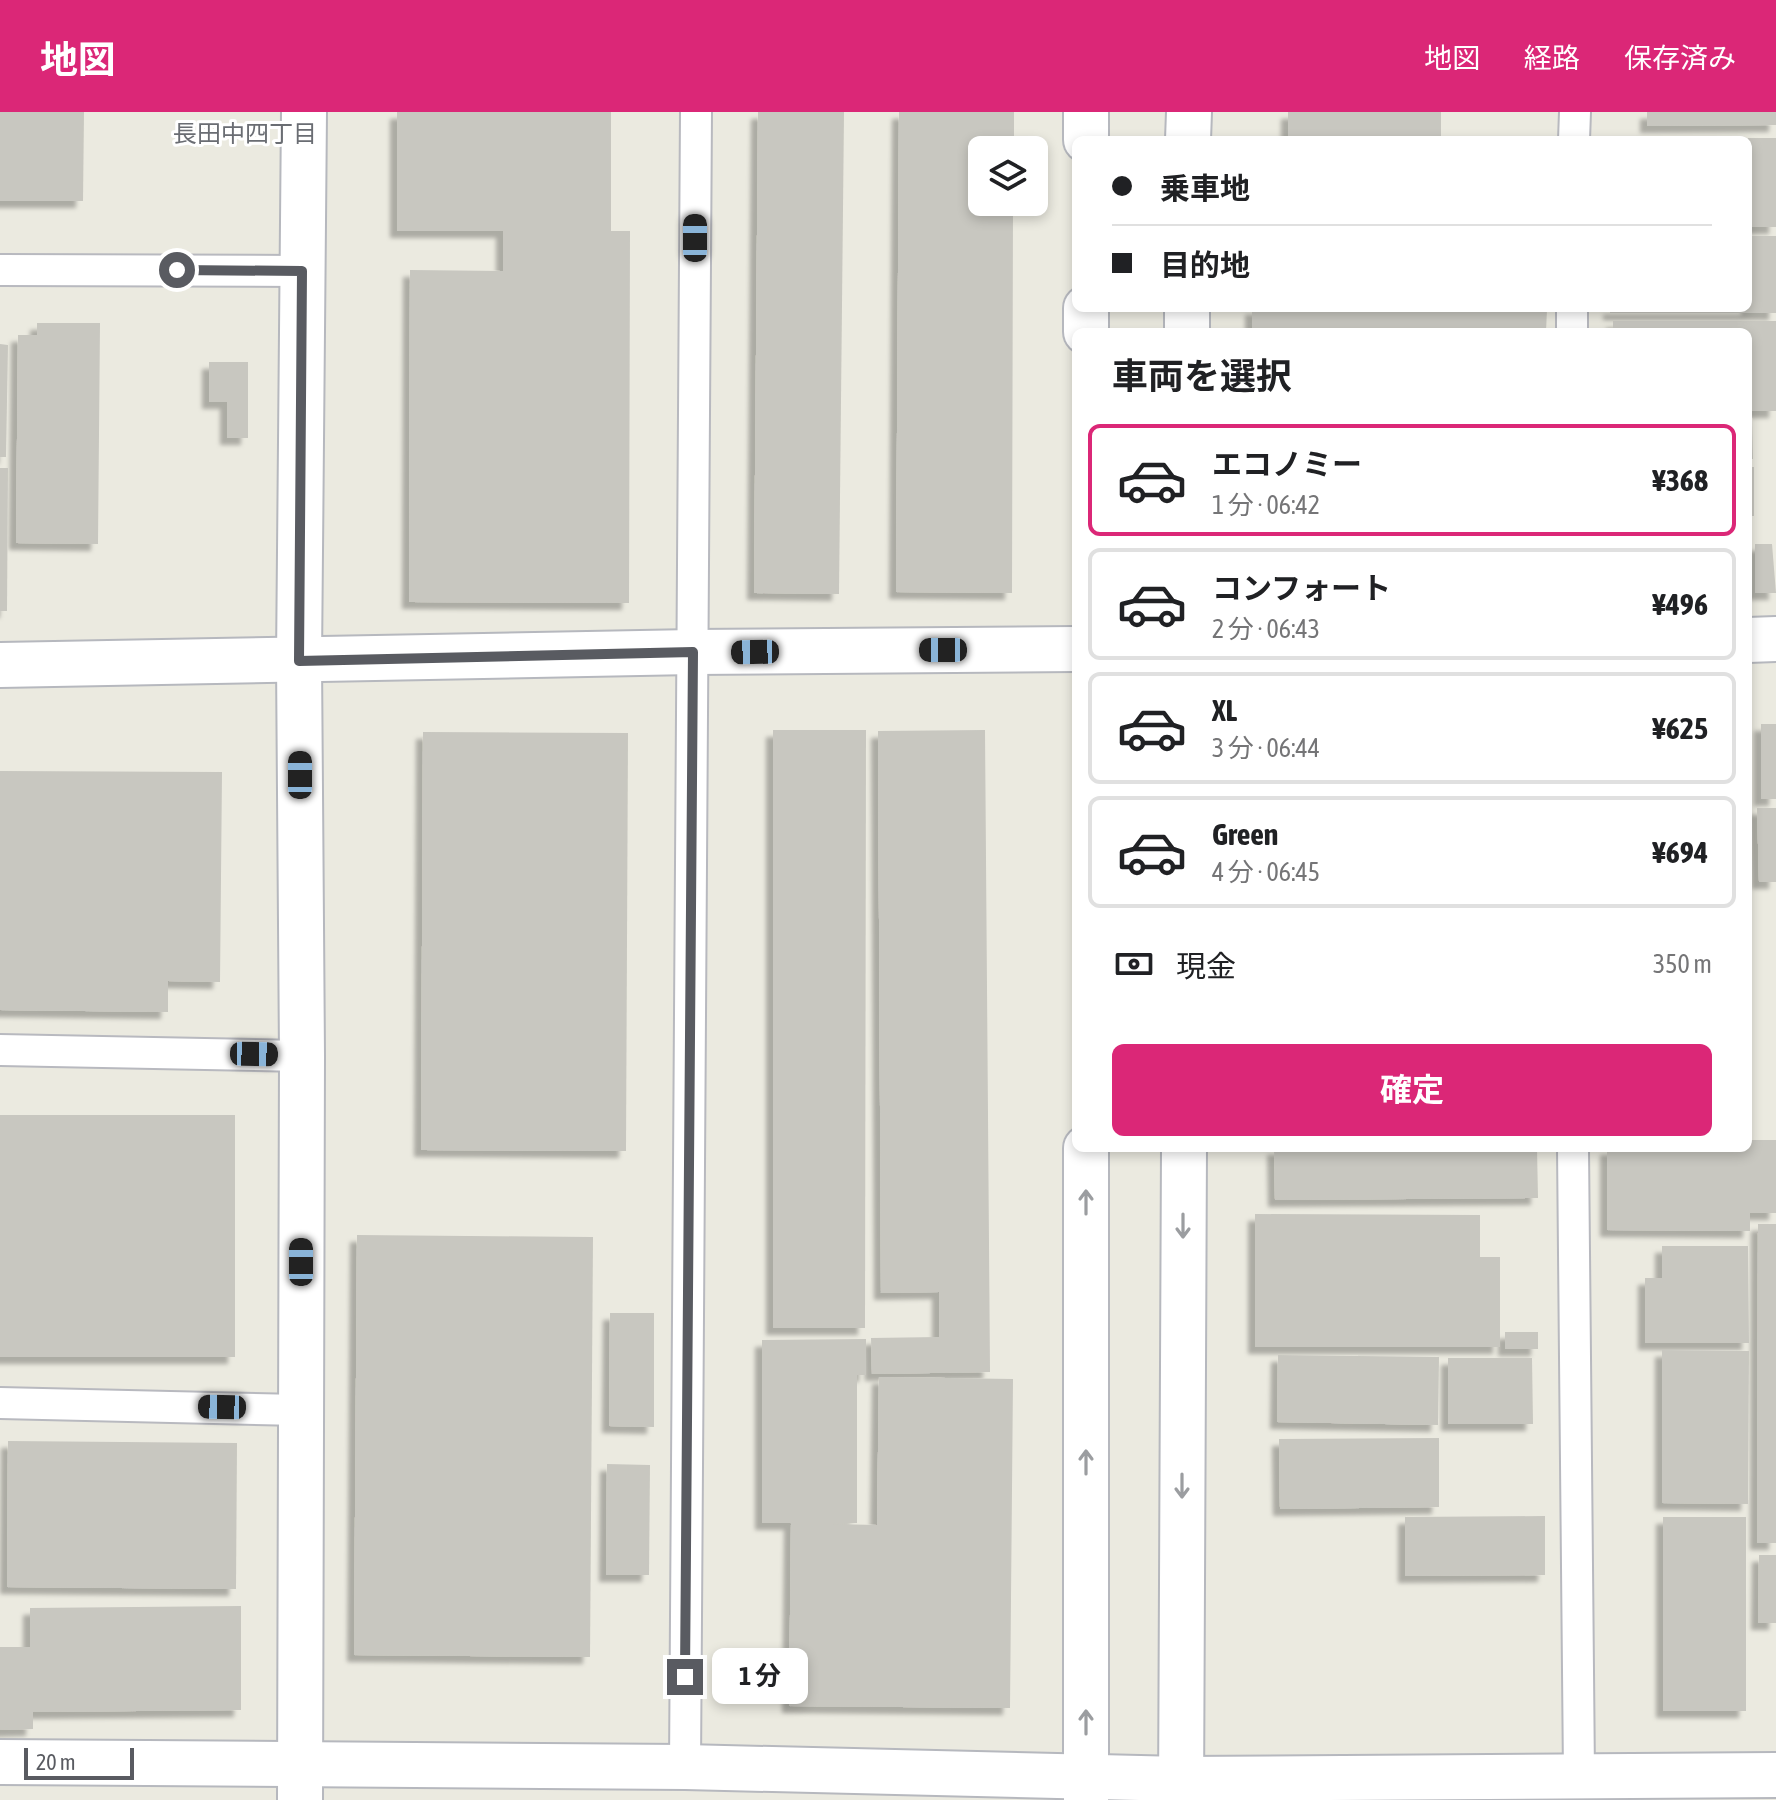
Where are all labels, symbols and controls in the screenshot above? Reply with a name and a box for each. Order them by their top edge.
text: 地図 [40,38,116,81]
text: 地図 [1424,42,1480,74]
text: 経路 [1524,42,1580,74]
text: 保存済み [1624,42,1736,74]
district label: 長田中四丁目 [173,120,317,147]
map controls [968,136,1048,216]
button: layers [968,136,1048,216]
text: 乗車地 [1160,171,1250,205]
car [683,214,707,262]
text: 目的地 [1160,248,1250,282]
route start [159,252,195,288]
text: 車両を選択 [1112,355,1292,397]
icon: car [1116,444,1188,516]
text: エコノミー [1212,447,1362,481]
text: ¥368 [1652,463,1708,497]
text: 1 分 · 06:42 [1212,490,1320,520]
icon: car [1116,568,1188,640]
text: コンフォート [1212,571,1391,605]
text: ¥496 [1652,587,1708,621]
text: 2 分 · 06:43 [1212,614,1320,644]
car [919,638,967,662]
car [731,640,779,664]
icon: car [1116,692,1188,764]
text: XL [1212,693,1237,727]
text: ¥625 [1652,711,1708,745]
text: 3 分 · 06:44 [1212,733,1320,763]
car [288,751,312,799]
icon: car [1116,816,1188,888]
text: Green [1212,817,1278,851]
text: ¥694 [1652,835,1708,869]
text: 4 分 · 06:45 [1212,857,1320,887]
icon: cash [1112,942,1156,986]
text: 現金 [1176,949,1236,983]
text: 350 m [1653,949,1712,979]
car [230,1042,278,1066]
button: 確定 [1112,1044,1712,1136]
one-way arrow [1078,1189,1094,1216]
one-way arrow [1175,1212,1191,1239]
car [289,1238,313,1286]
car [198,1395,246,1419]
one-way arrow [1078,1449,1094,1476]
one-way arrow [1175,1472,1190,1499]
callout: 1 分 [713,1649,809,1705]
route end [667,1659,703,1695]
text: 1 分 [739,1661,781,1691]
one-way arrow [1078,1709,1094,1736]
scale bar [24,1744,134,1780]
text: 20 m [36,1749,76,1775]

